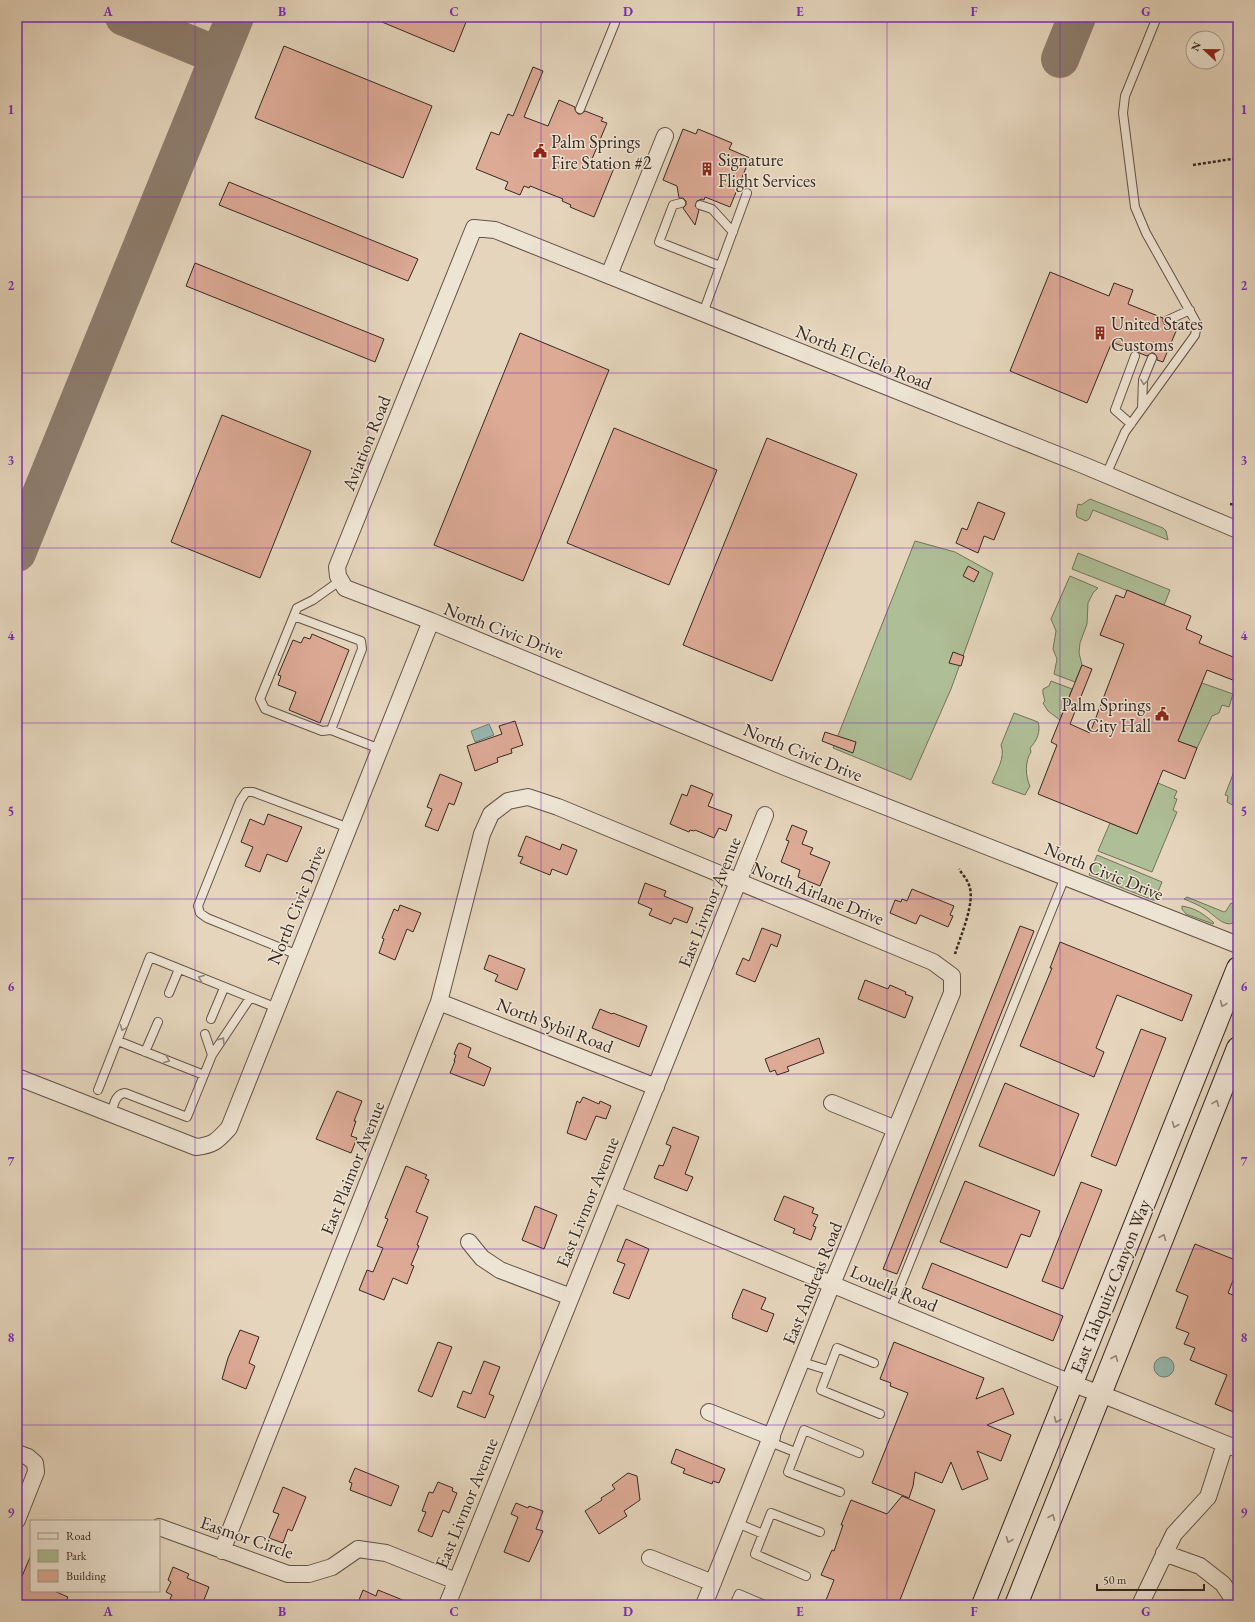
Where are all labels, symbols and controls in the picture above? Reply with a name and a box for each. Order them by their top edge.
text: A [102,3,113,20]
text: B [278,3,286,20]
text: C [449,3,459,20]
text: D [623,3,633,20]
text: E [796,3,804,20]
text: F [970,3,978,20]
text: G [1141,3,1151,20]
north arrow [1185,30,1225,70]
text: N [1188,39,1204,53]
text: 1 [8,101,15,118]
text: 1 [1241,101,1248,118]
place label: Palm Springs Fire Station #2 [551,130,652,174]
public building icon: Palm Springs Fire Station #2 [532,143,548,159]
place label: Signature Flight Services [718,148,816,192]
building icon: Signature Flight Services [699,161,715,177]
text: 2 [8,277,15,294]
text: 2 [1241,277,1248,294]
place label: United States Customs [1111,312,1203,356]
street label: North El Cielo Road [793,319,936,395]
building icon: United States Customs [1092,325,1108,341]
one-way arrow [1140,379,1149,386]
street label: Aviation Road [336,391,396,495]
text: 3 [8,452,15,469]
text: 3 [1241,452,1248,469]
street label: North Civic Drive [441,597,567,663]
text: 4 [8,627,15,644]
text: 4 [1241,627,1248,644]
place label: Palm Springs City Hall [1062,693,1151,737]
public building icon: Palm Springs City Hall [1154,706,1170,722]
street label: North Civic Drive [740,718,866,786]
text: 5 [8,803,14,820]
text: 5 [1241,803,1247,820]
street label: East Livmor Avenue [672,833,746,971]
street label: North Civic Drive [1041,837,1167,905]
street label: North Civic Drive [262,842,330,968]
street label: North Airlane Drive [748,856,888,930]
one-way arrow [198,975,205,983]
text: 6 [8,978,15,995]
text: 6 [1241,978,1248,995]
street label: North Sybil Road [493,992,617,1058]
one-way arrow [1220,1000,1228,1007]
one-way arrow [120,1023,128,1031]
one-way arrow [217,1037,225,1044]
one-way arrow [164,1056,171,1064]
street label: East Plaimor Avenue [315,1098,389,1238]
one-way arrow [1212,1100,1220,1107]
one-way arrow [1172,1120,1180,1128]
street label: East Livmor Avenue [550,1133,624,1271]
text: 7 [8,1153,15,1170]
text: 7 [1241,1153,1248,1170]
street label: East Tahquitz Canyon Way [1065,1196,1155,1376]
street label: East Andreas Road [777,1217,847,1348]
one-way arrow [1158,1233,1166,1240]
street label: Louella Road [847,1259,942,1317]
text: 8 [8,1329,15,1346]
text: 8 [1241,1329,1248,1346]
one-way arrow [1111,1354,1119,1361]
one-way arrow [1053,1416,1061,1423]
street label: East Livmor Avenue [429,1434,503,1572]
text: 9 [8,1504,15,1521]
text: 9 [1241,1504,1248,1521]
street label: Easmor Circle [197,1510,297,1564]
one-way arrow [1047,1513,1055,1520]
legend [30,1520,160,1592]
text: Road [66,1528,92,1544]
one-way arrow [1005,1537,1013,1544]
text: Park [66,1548,87,1564]
scale bar [1097,1566,1204,1592]
text: Building [66,1568,107,1584]
text: 50 m [1103,1572,1127,1588]
text: A [102,1603,113,1620]
text: B [278,1603,286,1620]
text: C [449,1603,459,1620]
text: D [623,1603,633,1620]
text: E [796,1603,804,1620]
text: F [970,1603,978,1620]
text: G [1141,1603,1151,1620]

